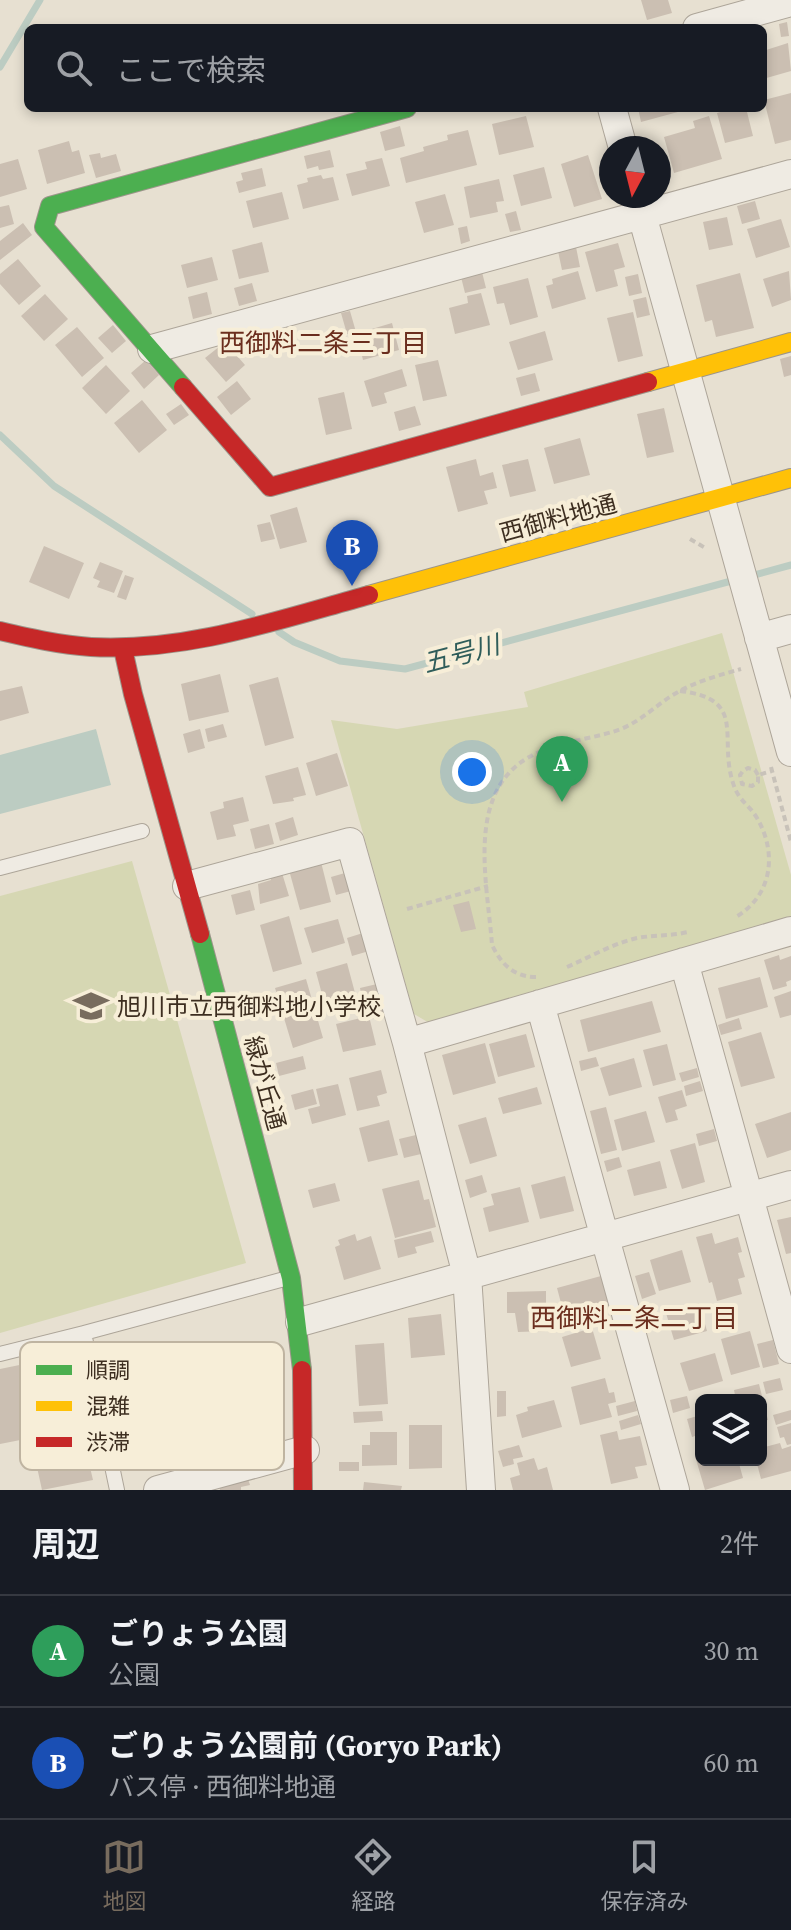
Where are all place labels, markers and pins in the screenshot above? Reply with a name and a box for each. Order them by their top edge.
pin: B [326,520,378,586]
pin: A [536,736,588,802]
school or university icon: 旭川市立西御料地小学校 [72,987,110,1025]
place label: 旭川市立西御料地小学校 [117,990,381,1023]

